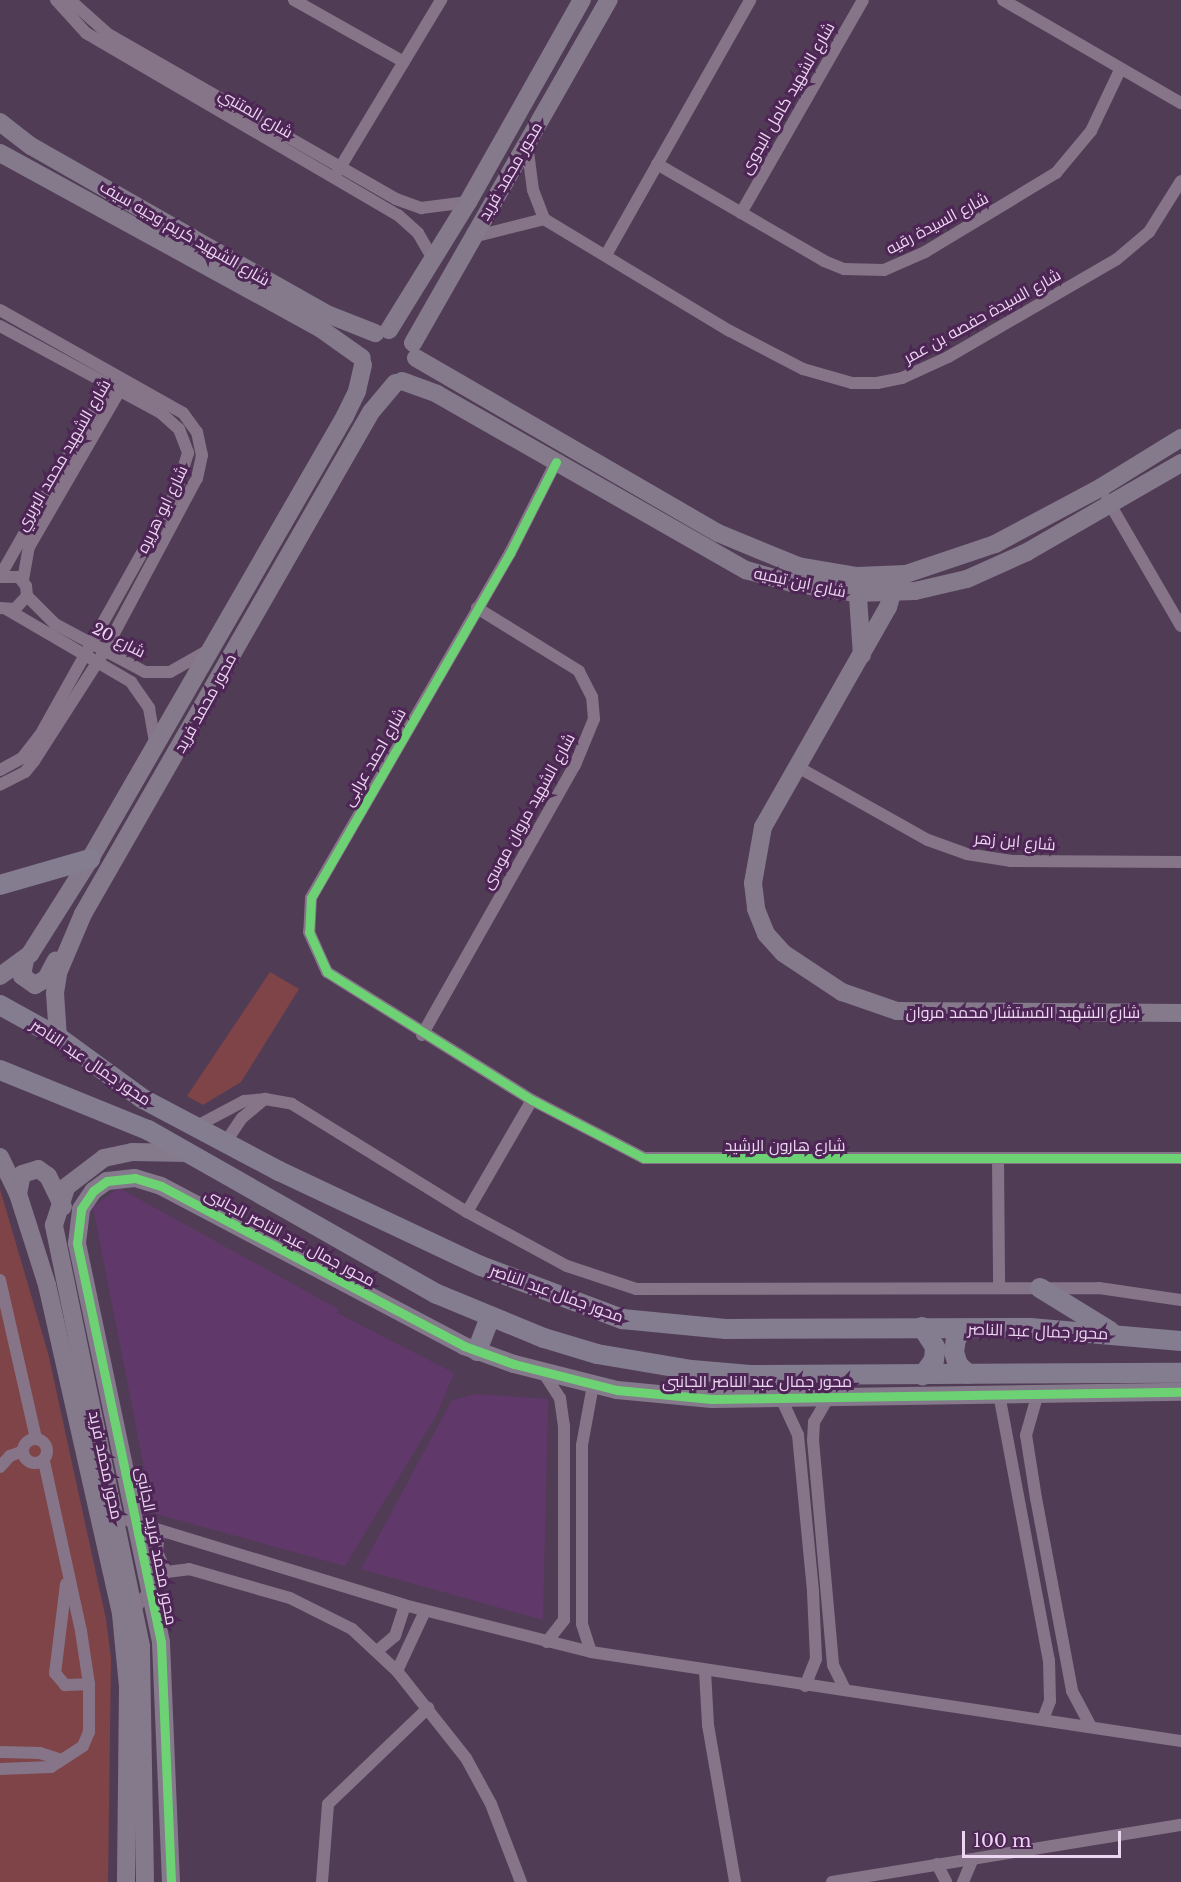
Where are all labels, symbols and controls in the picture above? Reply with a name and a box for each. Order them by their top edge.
street label: شارع الشهيد كامل البدوى [736,19,838,177]
street label: شارع المتنبي [216,84,296,142]
street label: محور محمد فريد [474,118,546,224]
street label: شارع الشهيد كريم وجيه سيف [97,176,273,290]
street label: شارع السيدة رقيه [883,188,991,258]
street label: شارع السيدة حفصه بن عمر [900,265,1064,367]
street label: شارع الشهيد محمد البربري [12,376,114,534]
street label: شارع ابو هريره [132,462,192,556]
street label: شارع ابن تيميه [752,563,848,601]
street label: شارع 20 [89,619,149,661]
street label: محور محمد فريد [170,650,240,756]
street label: شارع احمد عرابى [338,705,410,809]
street label: شارع الشهيد مروان موسى [477,730,579,892]
street label: شارع ابن زهر [973,828,1057,854]
street label: شارع الشهيد المستشار محمد مروان [906,1002,1140,1022]
street label: محور جمال عبد الناصر [27,1015,155,1109]
street label: شارع هارون الرشيد [724,1135,846,1155]
street label: محور جمال عبد الناصر الجانبى [202,1184,378,1290]
street label: محور جمال عبد الناصر [488,1260,626,1326]
street label: محور جمال عبد الناصر [967,1319,1109,1343]
street label: محور جمال عبد الناصر الجانبى [662,1371,852,1391]
street label: محور محمد فريد [85,1409,127,1521]
street label: محور محمد فريد الجانبى [132,1466,182,1626]
scale bar [965,1819,1124,1857]
text: 100 m [973,1830,1031,1852]

